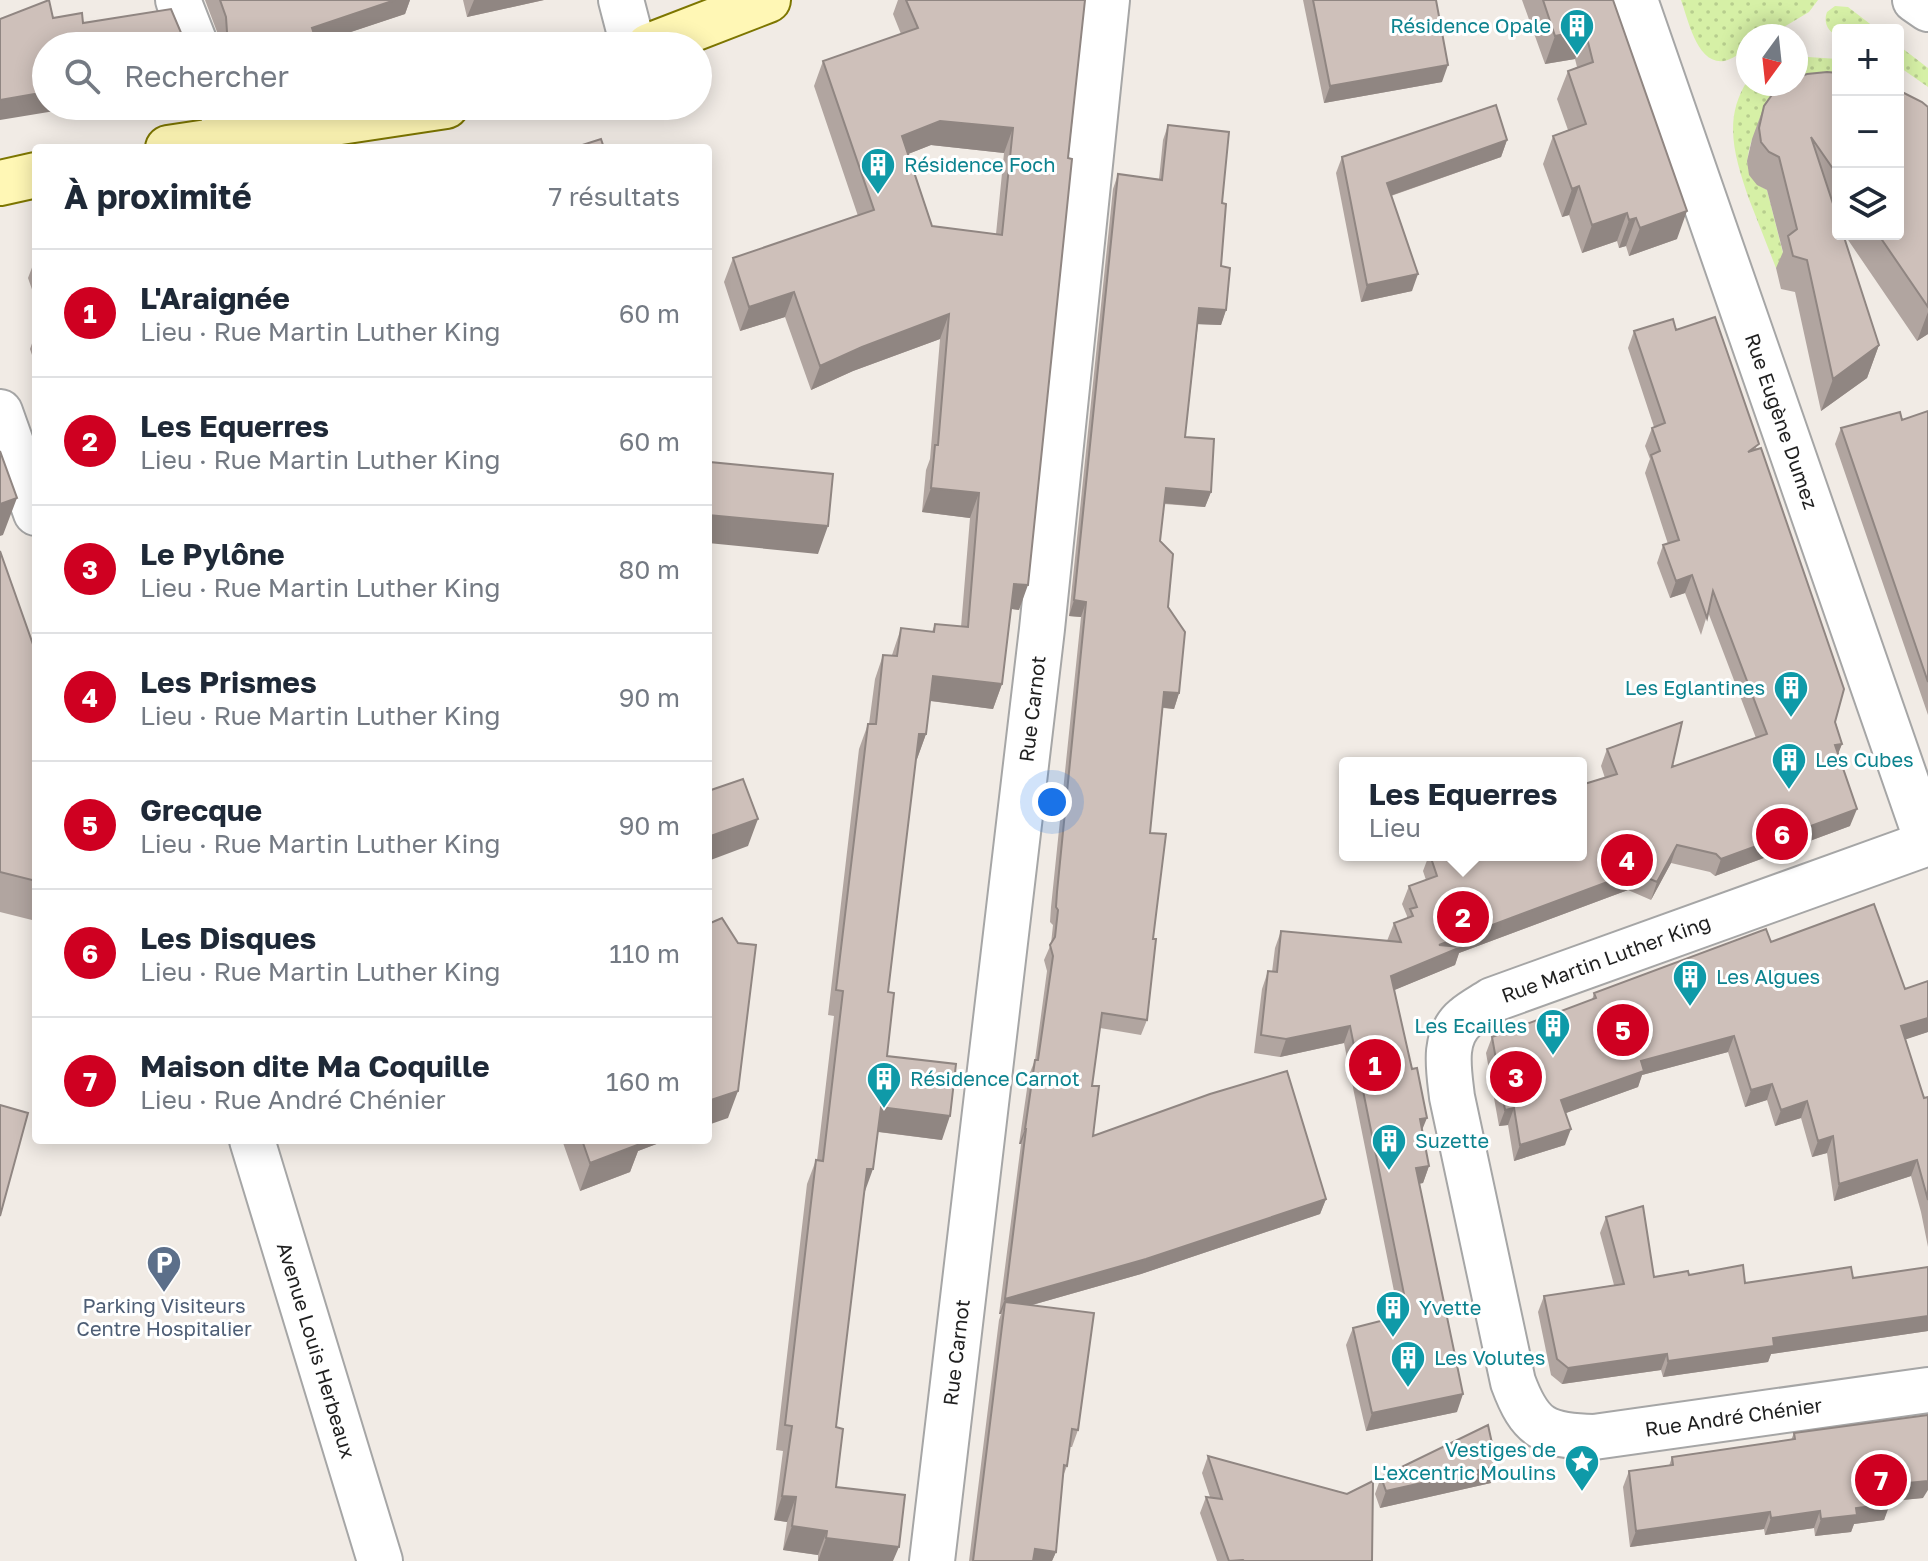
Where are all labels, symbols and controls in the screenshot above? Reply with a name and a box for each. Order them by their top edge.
building icon: Résidence Opale [1558,7,1596,57]
place label: Résidence Opale [1390,13,1551,37]
north arrow [1736,24,1808,96]
map controls [1832,24,1904,240]
button: + [1832,24,1904,96]
search box [32,32,712,120]
icon: search [60,54,104,98]
text: Rechercher [124,58,289,94]
button: − [1832,96,1904,168]
building icon: Résidence Foch [859,146,897,196]
place label: Résidence Foch [904,152,1056,176]
button: layers [1832,168,1904,240]
text: À proximité [64,176,252,216]
text: 7 résultats [548,181,680,212]
text: L'Araignée [140,280,290,316]
text: 1 [83,298,97,329]
text: 60 m [619,298,680,329]
text: Lieu · Rue Martin Luther King [140,316,500,347]
street label: Rue Eugène Dumez [1741,330,1824,512]
text: Les Equerres [140,408,329,444]
text: 2 [82,426,98,457]
text: 60 m [619,426,680,457]
text: Lieu · Rue Martin Luther King [140,444,500,475]
text: Le Pylône [140,536,285,572]
text: 3 [82,554,98,585]
text: 80 m [619,554,680,585]
text: Lieu · Rue Martin Luther King [140,572,500,603]
street label: Rue Carnot [1013,654,1050,763]
text: Les Prismes [140,664,317,700]
building icon: Les Eglantines [1772,669,1810,719]
place label: Les Eglantines [1625,675,1765,699]
text: 4 [82,682,98,713]
text: 90 m [619,682,680,713]
text: Lieu · Rue Martin Luther King [140,700,500,731]
building icon: Les Cubes [1770,741,1808,791]
place label: Les Cubes [1815,747,1914,771]
popup [1339,757,1587,861]
text: Les Equerres [1368,776,1558,812]
your location [1032,782,1072,822]
text: Grecque [140,792,262,828]
pin: 6 [1756,804,1808,864]
text: 5 [82,810,98,841]
text: 90 m [619,810,680,841]
text: Lieu [1368,812,1421,843]
text: Lieu · Rue Martin Luther King [140,828,500,859]
pin: 4 [1601,830,1653,890]
pin: 2 [1437,887,1489,947]
street label: Rue Martin Luther King [1498,909,1714,1007]
text: Les Disques [140,920,316,956]
text: 6 [82,938,98,969]
text: 110 m [609,938,680,969]
text: Lieu · Rue Martin Luther King [140,956,500,987]
building icon: Les Algues [1671,958,1709,1008]
place label: Les Algues [1716,964,1820,988]
pin: 5 [1597,1000,1649,1060]
building icon: Les Ecailles [1534,1007,1572,1057]
place label: Les Ecailles [1414,1013,1527,1037]
pin: 1 [1349,1035,1401,1095]
pin: 3 [1490,1047,1542,1107]
text: Maison dite Ma Coquille [140,1048,490,1084]
building icon: Résidence Carnot [865,1060,903,1110]
text: 7 [83,1066,97,1097]
text: 160 m [606,1066,680,1097]
place label: Résidence Carnot [910,1066,1080,1090]
text: Lieu · Rue André Chénier [140,1084,446,1115]
building icon: Suzette [1370,1122,1408,1172]
place label: Suzette [1415,1128,1489,1152]
street label: Avenue Louis Herbeaux [273,1239,361,1461]
parking icon: Parking Visiteurs Centre Hospitalier [145,1244,183,1294]
building icon: Yvette [1374,1289,1412,1339]
place label: Parking Visiteurs Centre Hospitalier [76,1293,252,1340]
place label: Yvette [1419,1295,1481,1319]
street label: Rue Carnot [937,1298,974,1407]
building icon: Les Volutes [1389,1339,1427,1389]
place label: Les Volutes [1434,1345,1545,1369]
street label: Rue André Chénier [1643,1392,1824,1441]
place label: Vestiges de L'excentric Moulins [1373,1437,1556,1484]
place icon: Vestiges de L'excentric Moulins [1563,1443,1601,1493]
pin: 7 [1855,1450,1907,1510]

